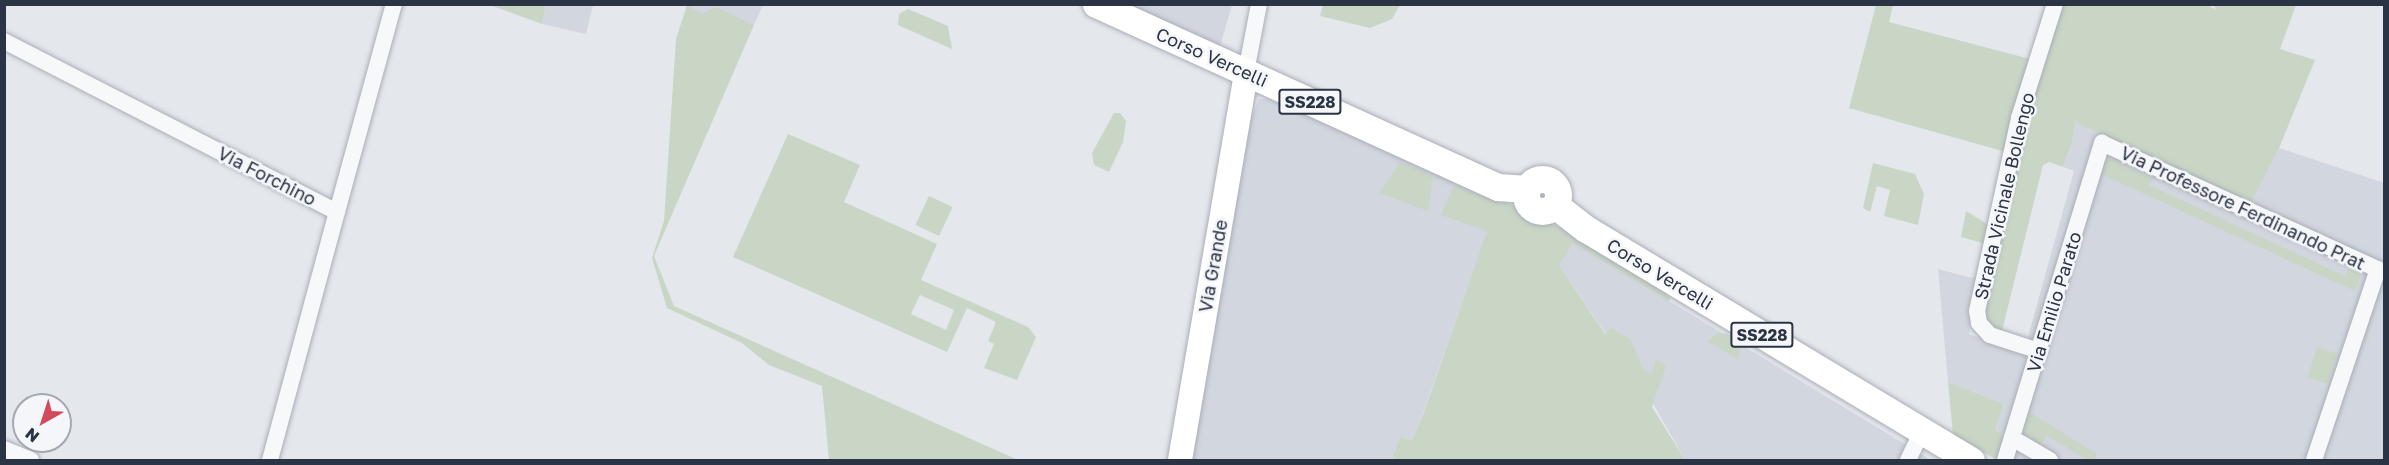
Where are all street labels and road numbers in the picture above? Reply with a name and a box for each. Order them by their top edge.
street label: Corso Vercelli [1153,23,1271,91]
road number: SS228 [1277,89,1343,115]
street label: Strada Vicinale Bollengo [1970,90,2038,302]
street label: Via Forchino [214,142,320,210]
street label: Via Professore Ferdinando Prat [2117,142,2369,274]
street label: Via Grande [1194,218,1232,314]
street label: Via Emilio Parato [2022,229,2086,375]
street label: Corso Vercelli [1603,234,1717,314]
road number: SS228 [1729,322,1795,348]

